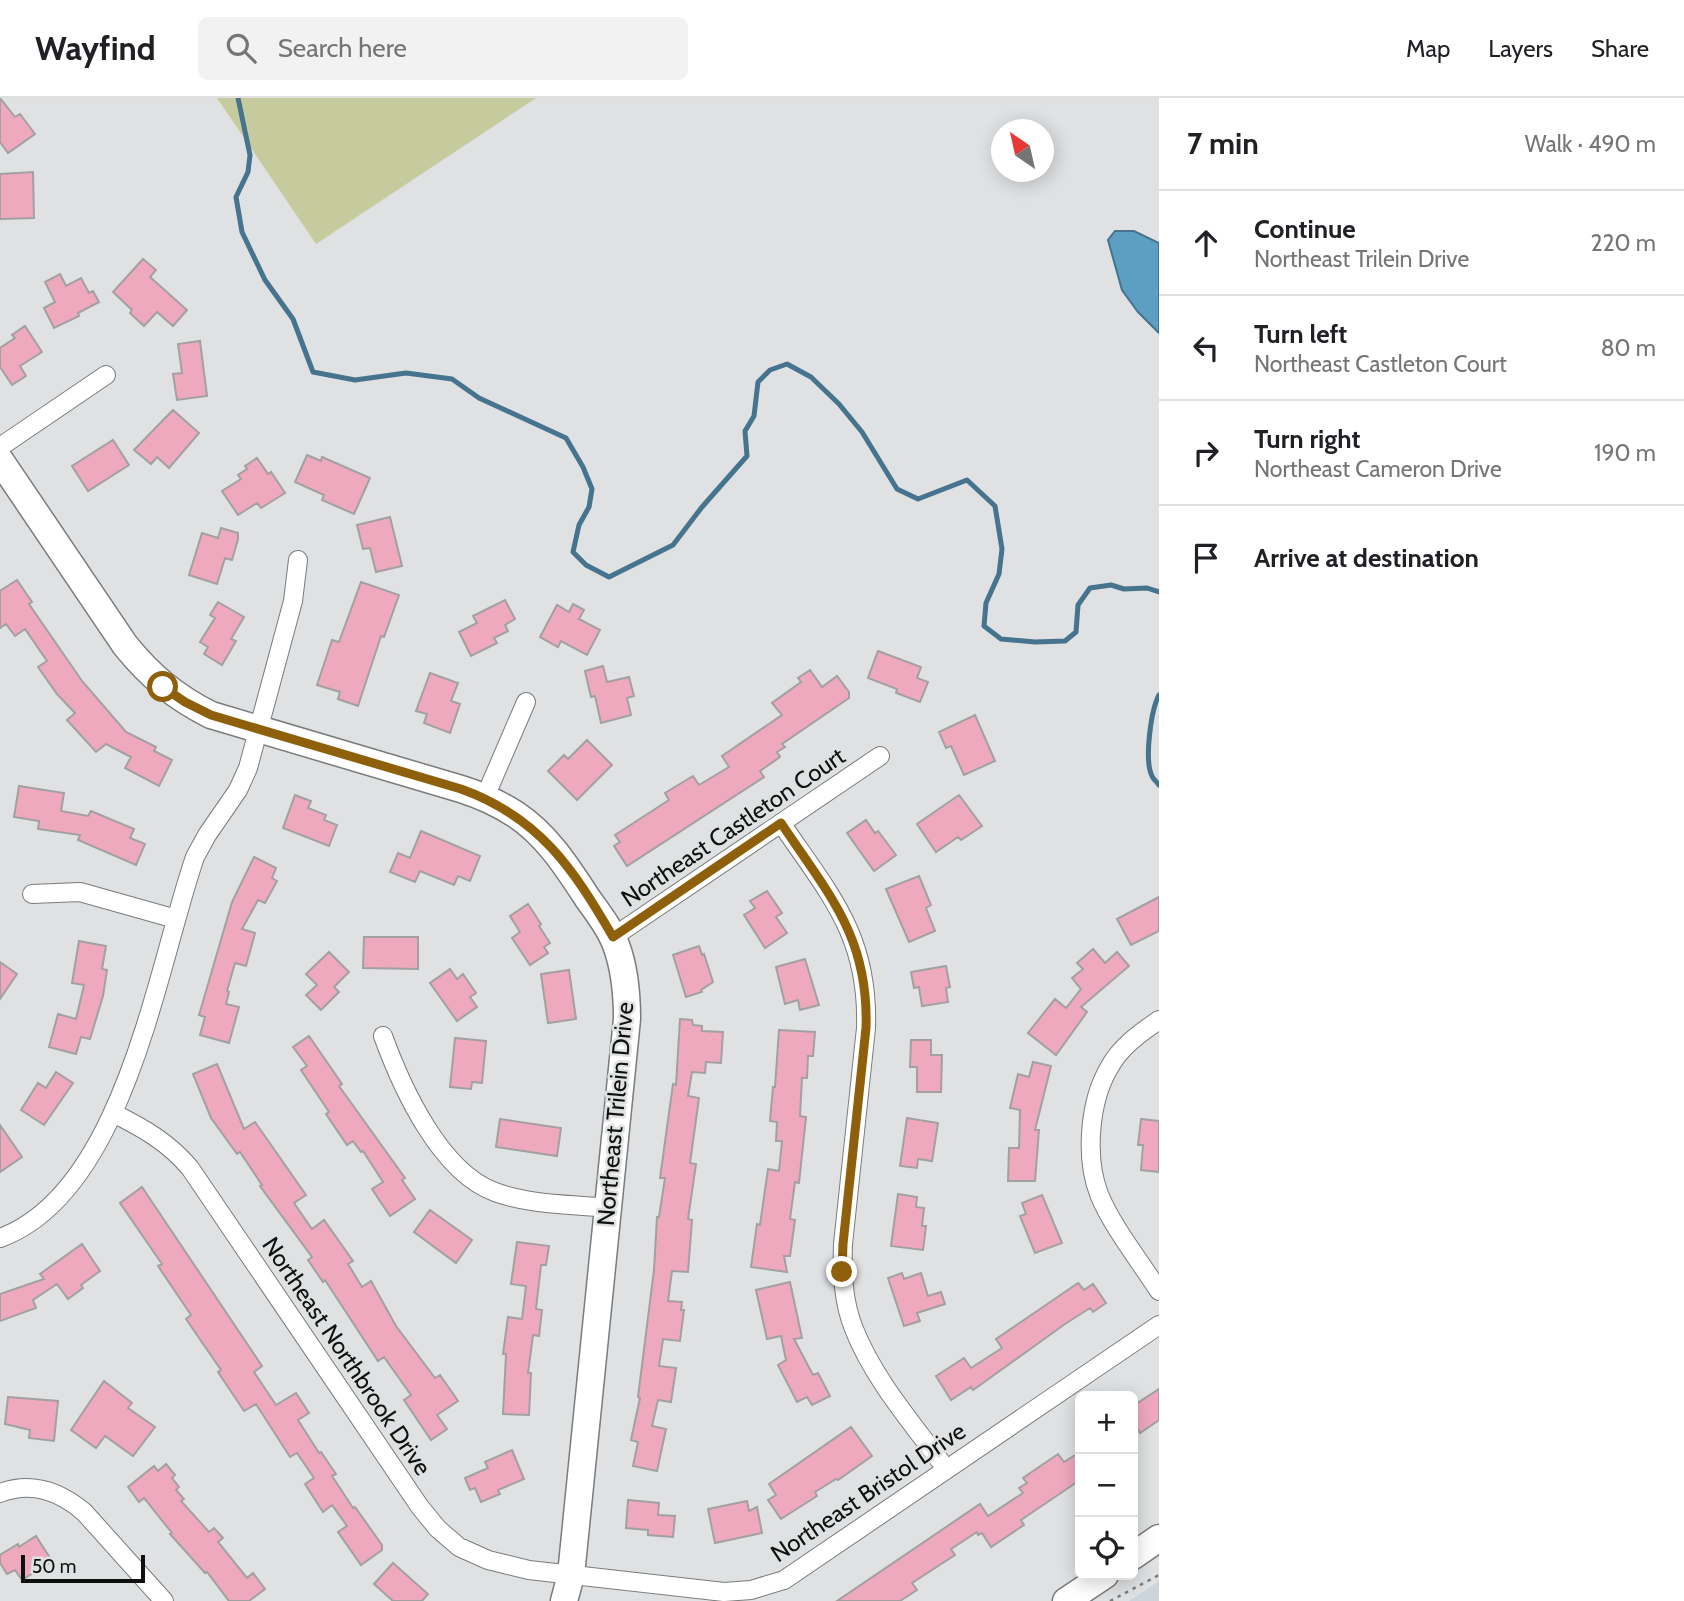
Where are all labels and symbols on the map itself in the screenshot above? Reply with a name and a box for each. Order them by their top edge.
north arrow [991,119,1054,182]
route start [147,671,178,702]
street label: Northeast Castleton Court [616,741,850,913]
street label: Northeast Trilein Drive [591,1001,639,1227]
street label: Northeast Northbrook Drive [256,1231,438,1481]
route end [826,1256,857,1287]
street label: Northeast Bristol Drive [765,1416,971,1568]
scale bar [21,1552,145,1584]

